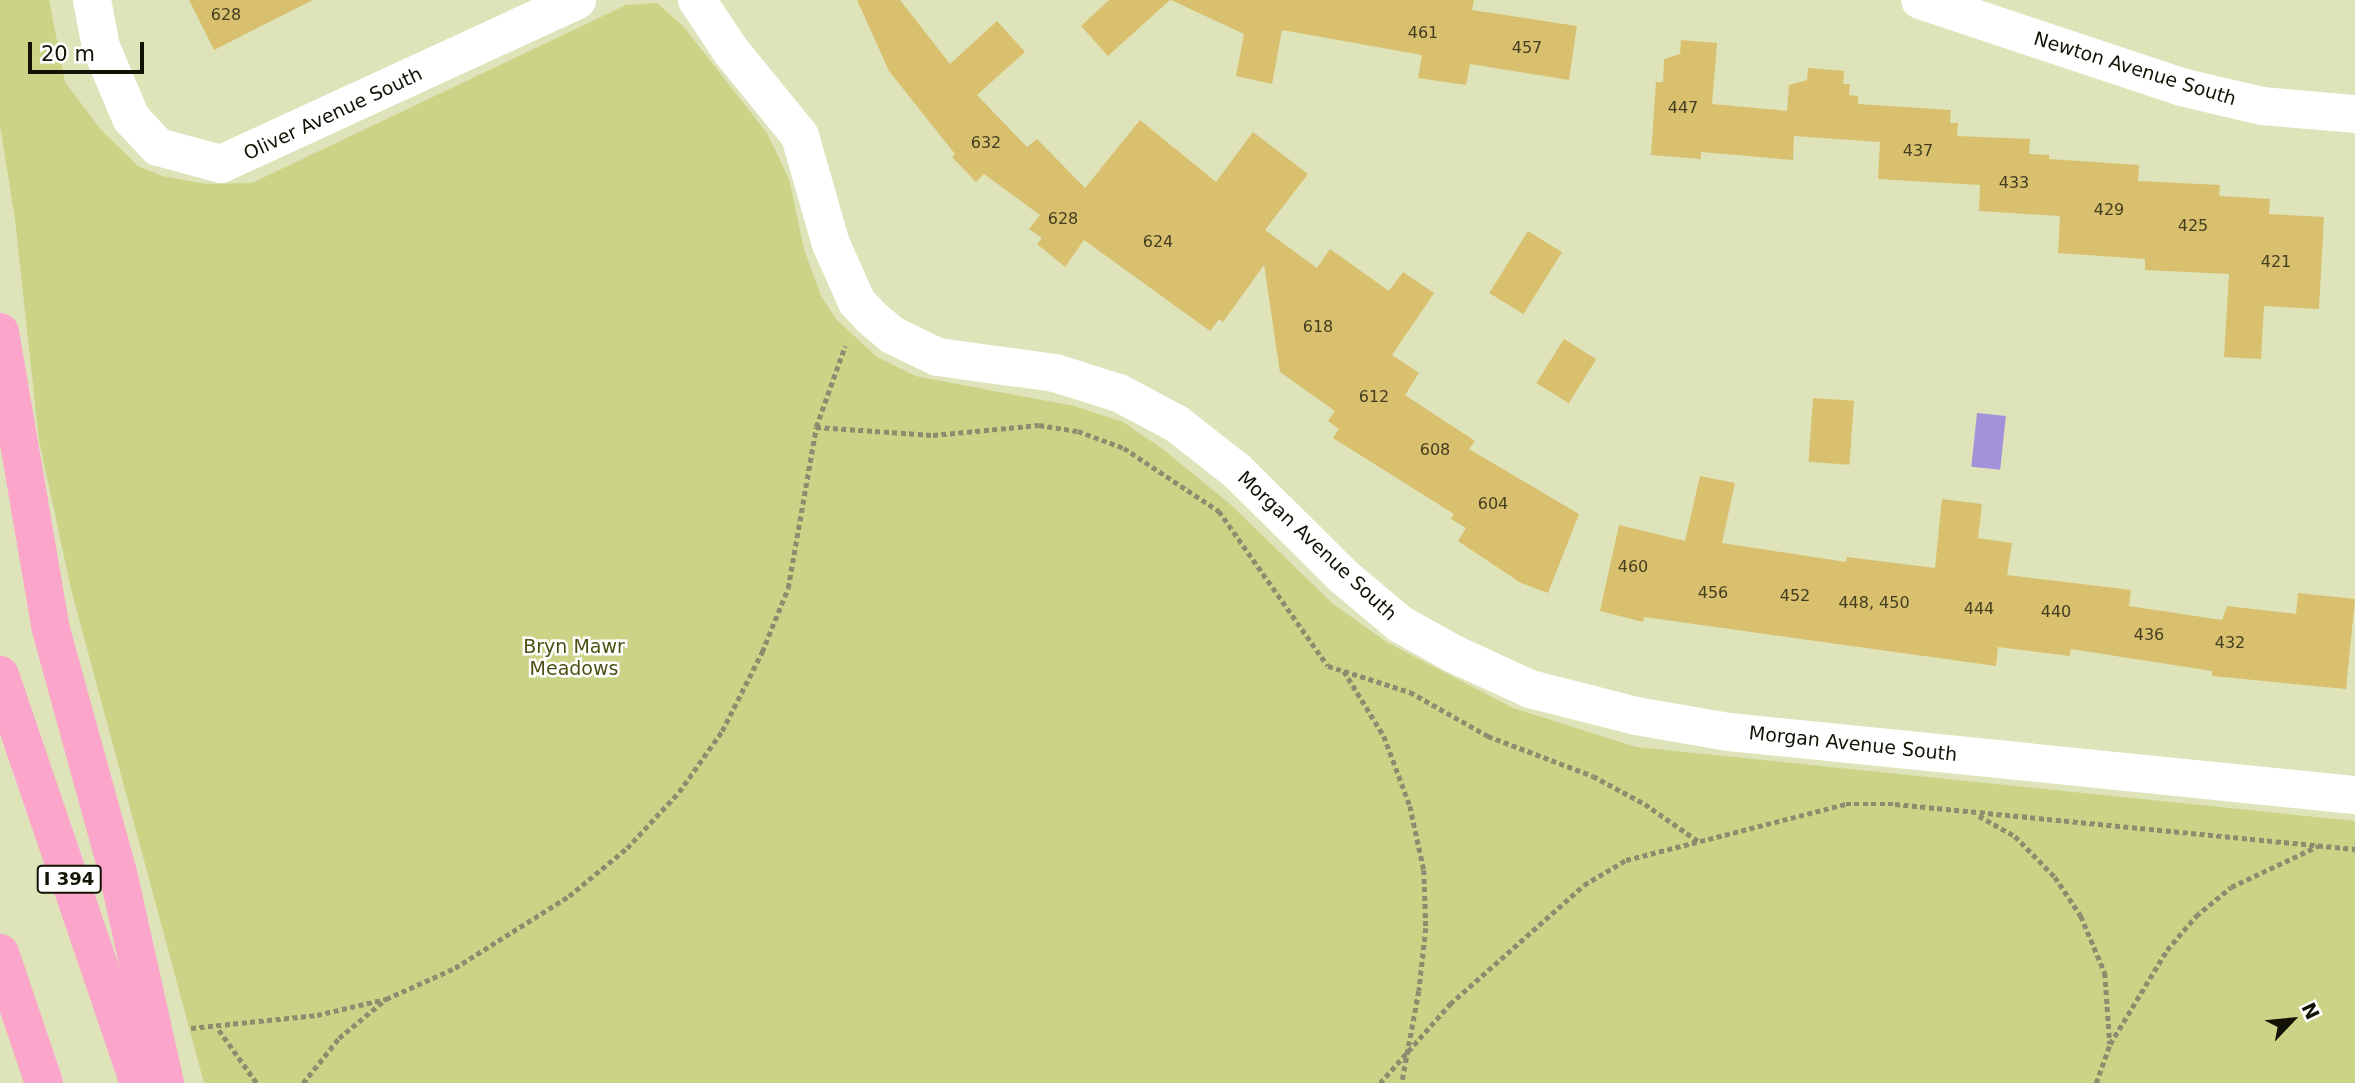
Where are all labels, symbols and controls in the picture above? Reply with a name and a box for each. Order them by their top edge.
house number: 628 [211,5,241,25]
house number: 461 [1408,23,1438,43]
street label: Newton Avenue South [2031,27,2239,111]
scale bar [32,28,147,72]
house number: 457 [1512,38,1542,58]
text: 20 m [41,42,95,66]
street label: Oliver Avenue South [240,63,426,165]
house number: 447 [1668,98,1698,118]
house number: 632 [971,133,1001,153]
house number: 437 [1903,141,1933,161]
house number: 433 [1999,173,2029,193]
house number: 429 [2094,200,2124,220]
house number: 628 [1048,209,1078,229]
house number: 425 [2178,216,2208,236]
house number: 624 [1143,232,1173,252]
house number: 421 [2261,252,2291,272]
house number: 618 [1303,317,1333,337]
house number: 612 [1359,387,1389,407]
house number: 608 [1420,440,1450,460]
street label: Morgan Avenue South [1233,466,1401,626]
house number: 604 [1478,494,1508,514]
house number: 460 [1618,557,1648,577]
house number: 456 [1698,583,1728,603]
house number: 452 [1780,586,1810,606]
house number: 448, 450 [1838,593,1910,613]
house number: 444 [1964,599,1994,619]
house number: 440 [2041,602,2071,622]
house number: 436 [2134,625,2164,645]
house number: 432 [2215,633,2245,653]
park label: Bryn Mawr Meadows [523,636,625,680]
street label: Morgan Avenue South [1748,722,1958,766]
road number: I 394 [36,864,102,894]
north arrow [2257,985,2327,1055]
text: N [2298,999,2324,1023]

